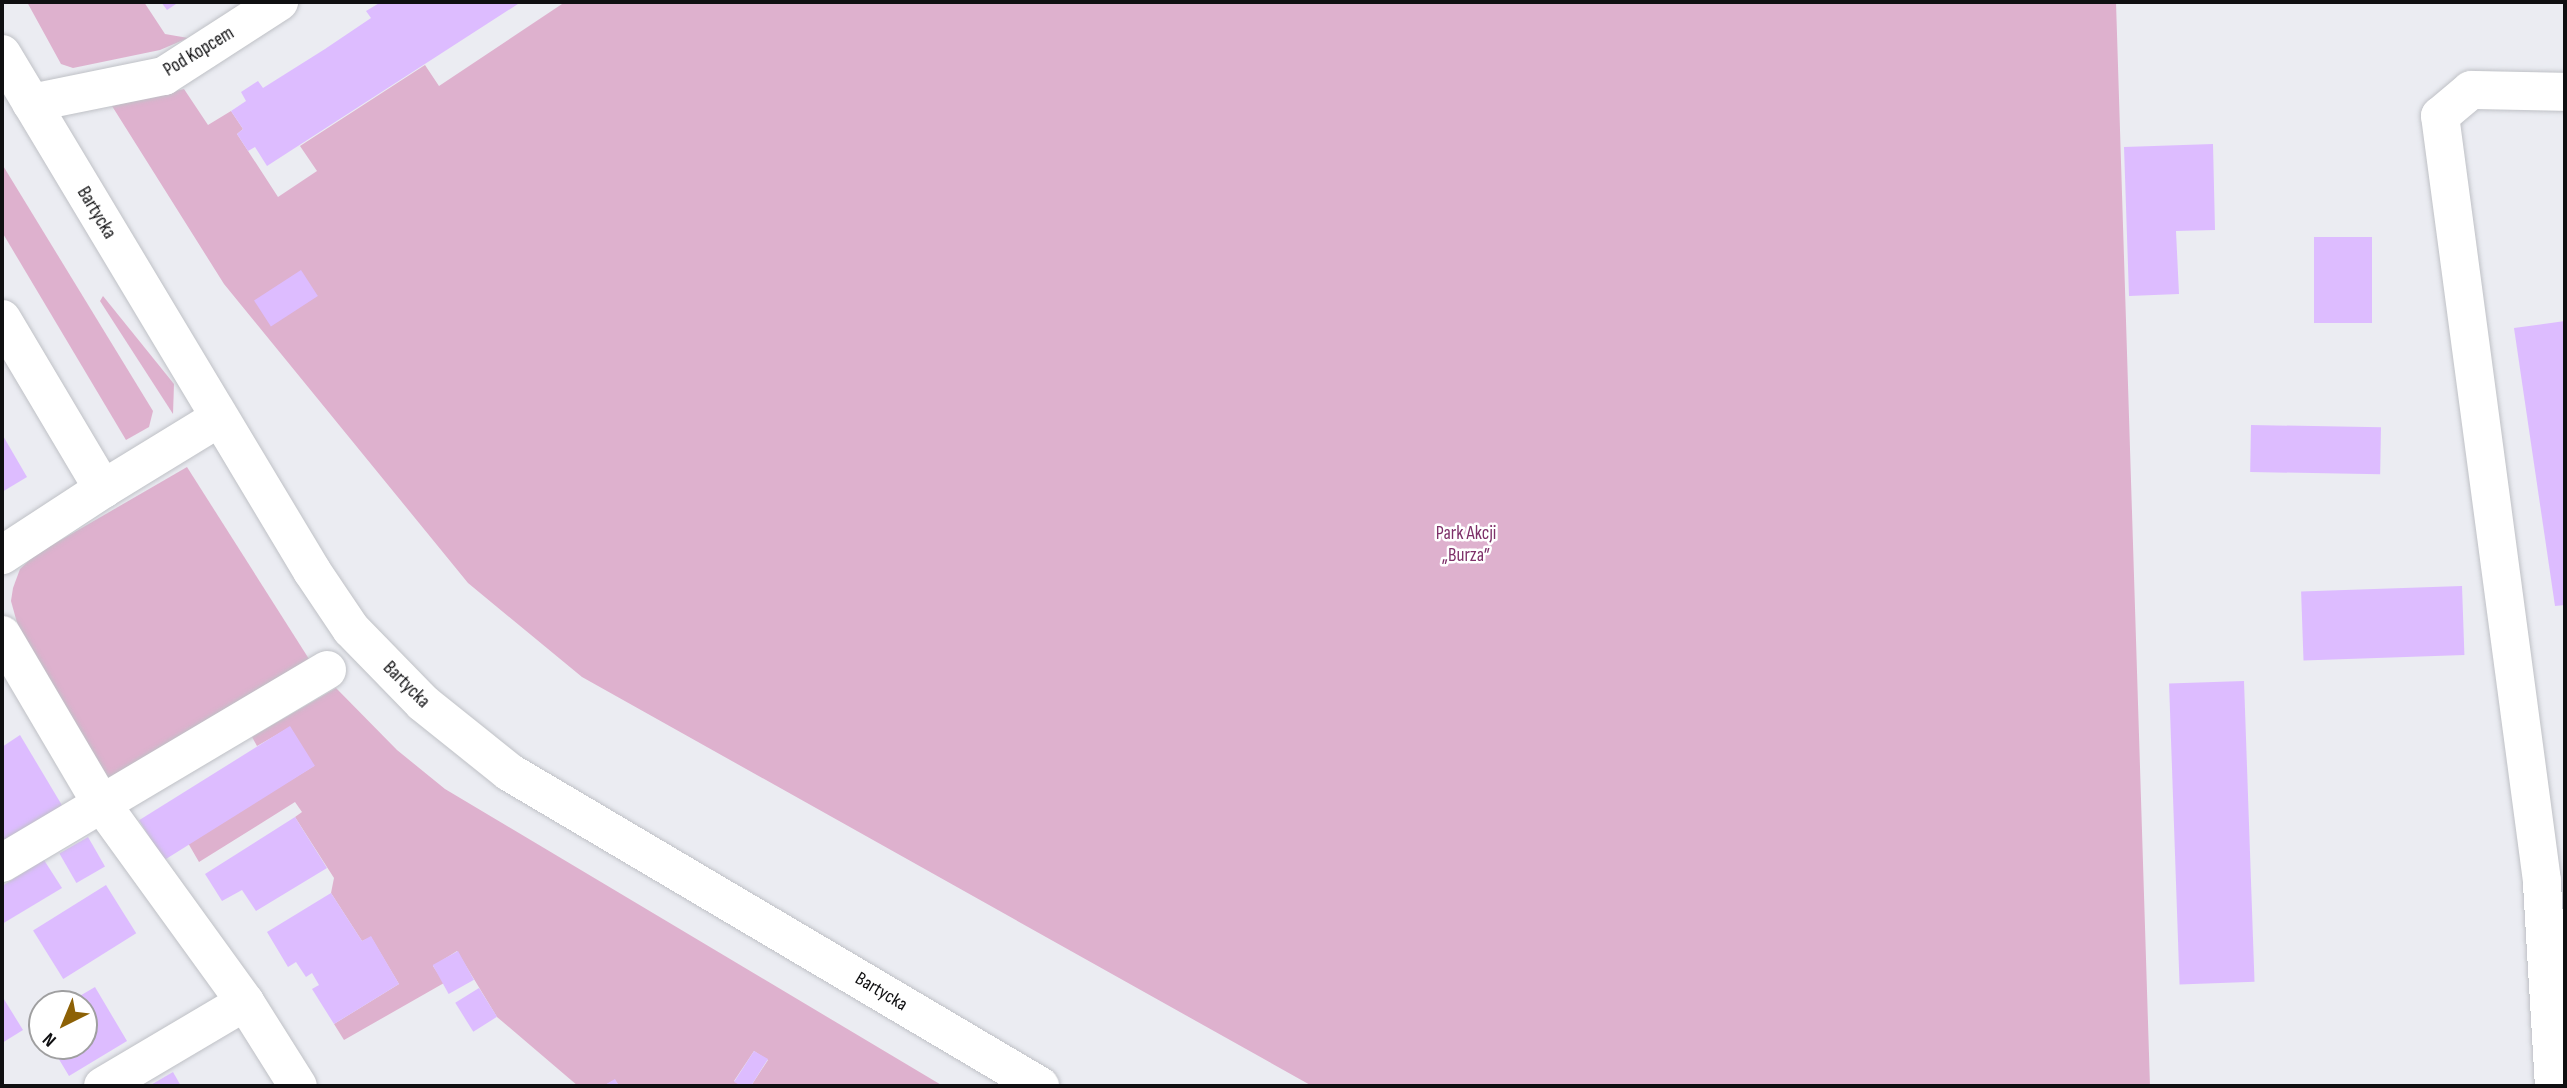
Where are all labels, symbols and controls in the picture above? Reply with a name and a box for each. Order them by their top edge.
street label: Pod Kopcem [160,22,238,82]
street label: Bartycka [72,183,120,243]
park label: Park Akcji „Burza” [1436,523,1496,567]
street label: Bartycka [378,657,434,713]
street label: Bartycka [851,968,911,1016]
north arrow [28,990,98,1060]
text: N [38,1027,61,1051]

